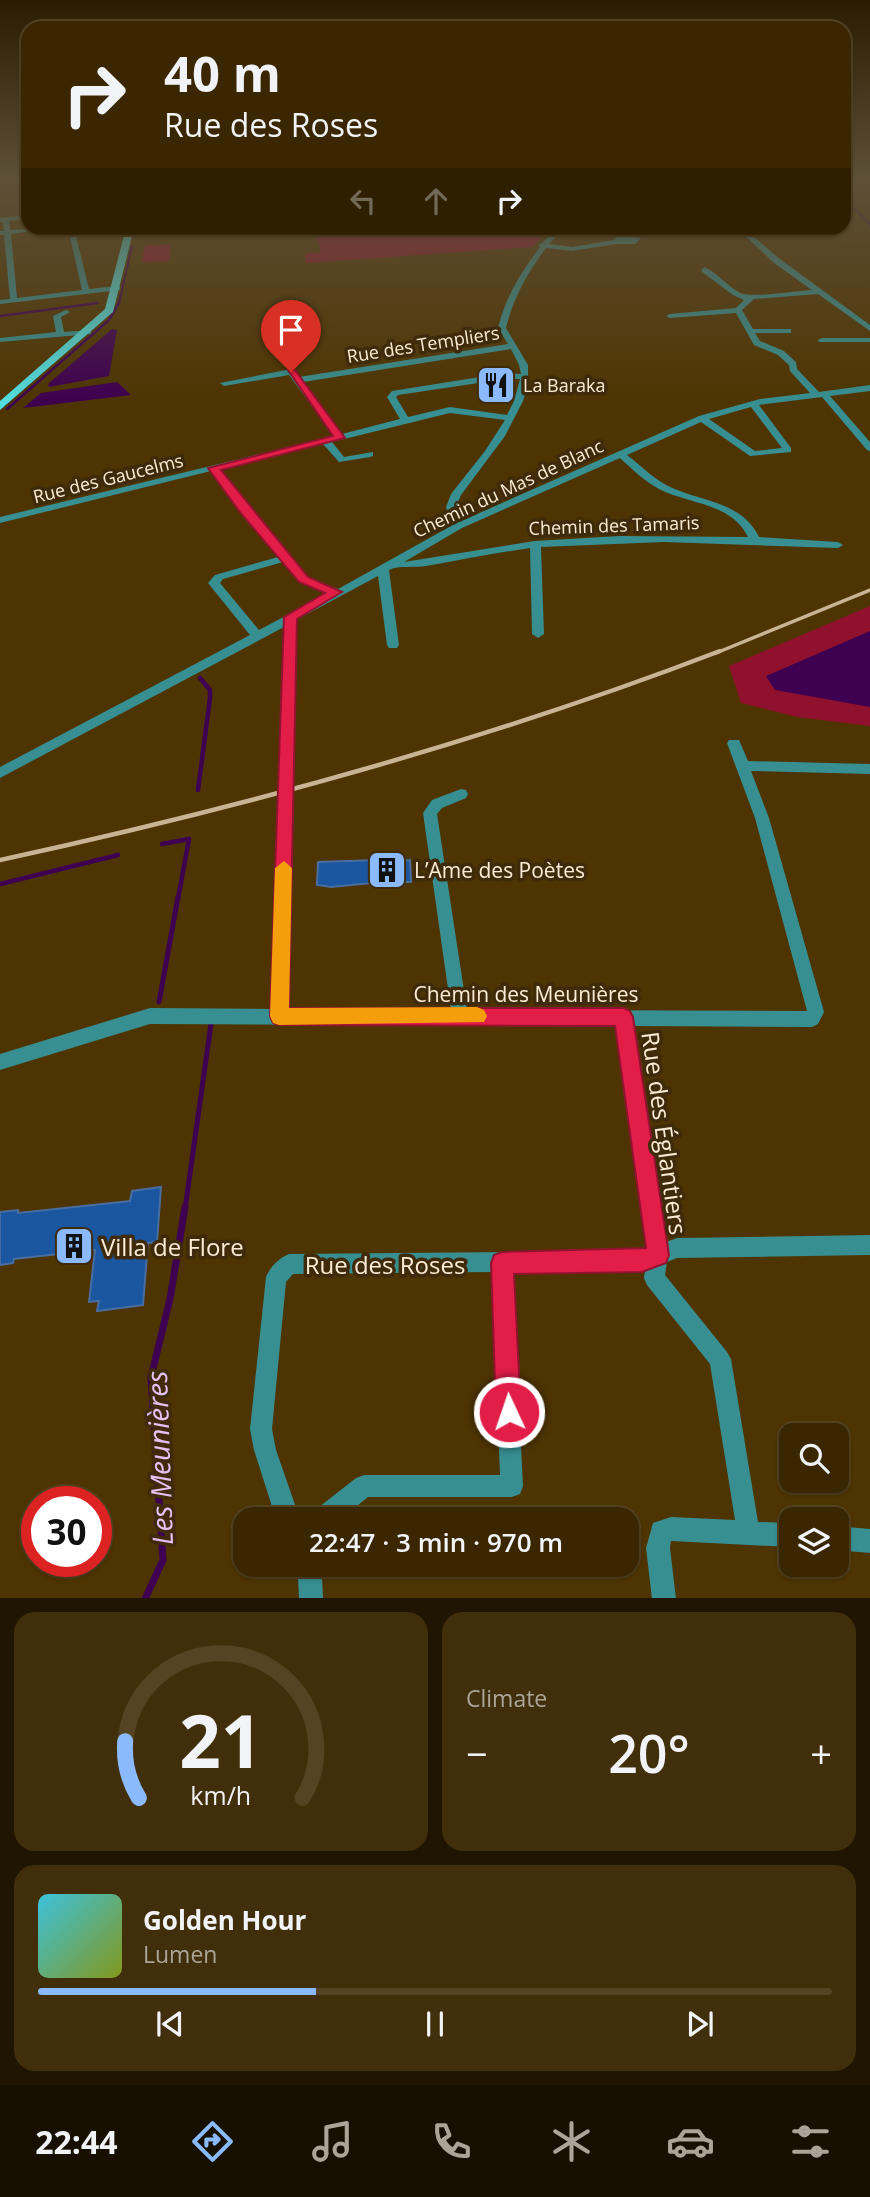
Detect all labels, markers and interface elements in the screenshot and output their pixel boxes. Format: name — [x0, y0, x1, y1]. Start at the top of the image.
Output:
text: 40 m — [164, 40, 281, 106]
icon: right — [49, 49, 140, 140]
text: Rue des Roses — [164, 103, 378, 146]
icon: left — [344, 182, 382, 220]
icon: ahead — [417, 182, 455, 220]
icon: right — [490, 182, 528, 220]
pin — [261, 300, 321, 372]
icon: arrive — [272, 311, 310, 349]
street label: Rue des Templiers — [345, 320, 501, 368]
restaurant icon: La Baraka — [475, 364, 517, 406]
place label: La Baraka — [523, 373, 606, 397]
street label: Chemin du Mas de Blanc — [409, 433, 607, 543]
street label: Rue des Gaucelms — [30, 448, 186, 508]
street label: Chemin des Tamaris — [528, 510, 700, 540]
building icon: L’Ame des Poètes — [366, 849, 408, 891]
place label: L’Ame des Poètes — [414, 856, 585, 884]
street label: Chemin des Meunières — [414, 980, 639, 1008]
street label: Rue des Églantiers — [634, 1029, 696, 1237]
building icon: Villa de Flore — [53, 1225, 95, 1267]
place label: Villa de Flore — [101, 1230, 244, 1263]
street label: Rue des Roses — [305, 1248, 465, 1281]
water label: Les Meunières — [137, 1370, 181, 1546]
position arrow — [472, 1375, 546, 1449]
map controls — [779, 1423, 849, 1577]
button: search — [779, 1423, 849, 1493]
speed limit sign: 30 — [21, 1486, 112, 1577]
button: layers — [779, 1507, 849, 1577]
text: 22:47 · 3 min · 970 m — [309, 1524, 563, 1560]
text: Climate — [466, 1682, 547, 1714]
text: 21 — [179, 1690, 263, 1789]
text: 20° — [608, 1717, 690, 1788]
text: − — [466, 1727, 488, 1779]
text: + — [810, 1727, 832, 1779]
text: km/h — [191, 1777, 251, 1811]
text: Golden Hour — [143, 1902, 306, 1938]
text: Lumen — [143, 1938, 217, 1970]
icon: previous — [151, 2005, 189, 2043]
icon: pause — [416, 2005, 454, 2043]
icon: next — [681, 2005, 719, 2043]
icon: directions — [188, 2117, 237, 2166]
icon: music — [308, 2117, 357, 2166]
icon: phone — [427, 2117, 476, 2166]
icon: climate — [547, 2117, 596, 2166]
icon: car — [666, 2117, 715, 2166]
icon: filters — [786, 2117, 835, 2166]
text: 22:44 — [35, 2120, 118, 2163]

